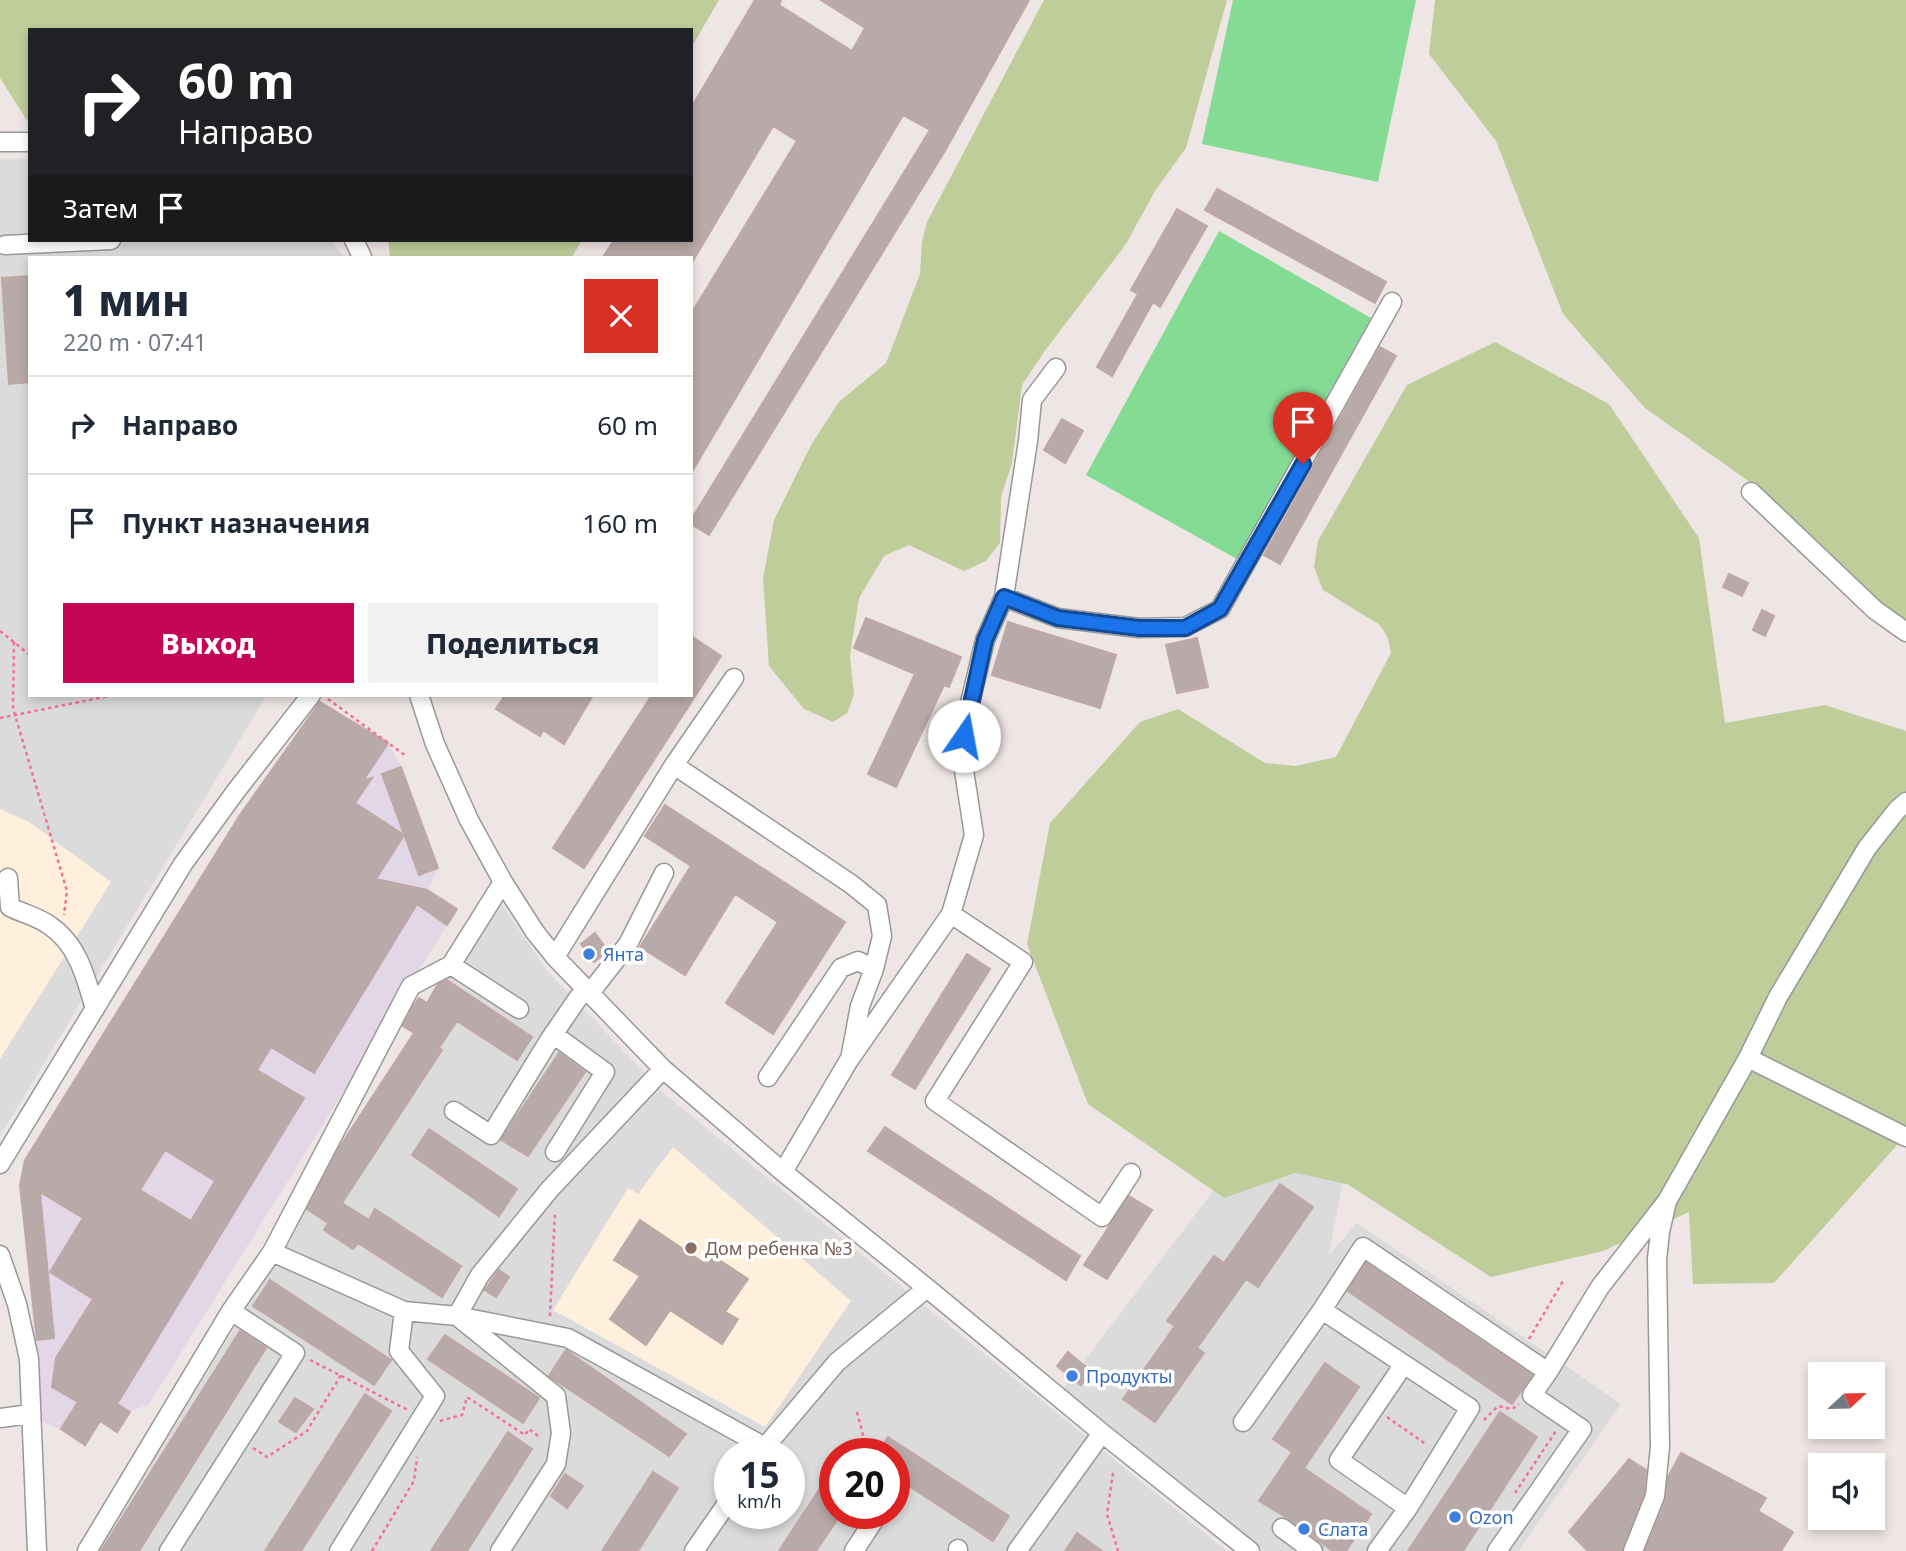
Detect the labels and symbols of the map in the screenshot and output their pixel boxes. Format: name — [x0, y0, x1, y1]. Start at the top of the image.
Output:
pin — [1273, 392, 1333, 464]
position arrow — [927, 699, 1001, 773]
place label: Янта — [603, 942, 644, 966]
marker: Янта — [581, 946, 597, 962]
place label: Дом ребенка №3 — [705, 1236, 852, 1260]
marker: Дом ребенка №3 — [683, 1240, 699, 1256]
north arrow — [1808, 1362, 1885, 1438]
place label: Продукты — [1086, 1364, 1172, 1388]
marker: Продукты — [1064, 1368, 1080, 1384]
speed limit sign: 20 — [819, 1438, 910, 1529]
place label: Ozon — [1469, 1505, 1514, 1529]
marker: Ozon — [1447, 1509, 1463, 1525]
place label: Слата — [1318, 1517, 1368, 1541]
marker: Слата — [1296, 1521, 1312, 1537]

